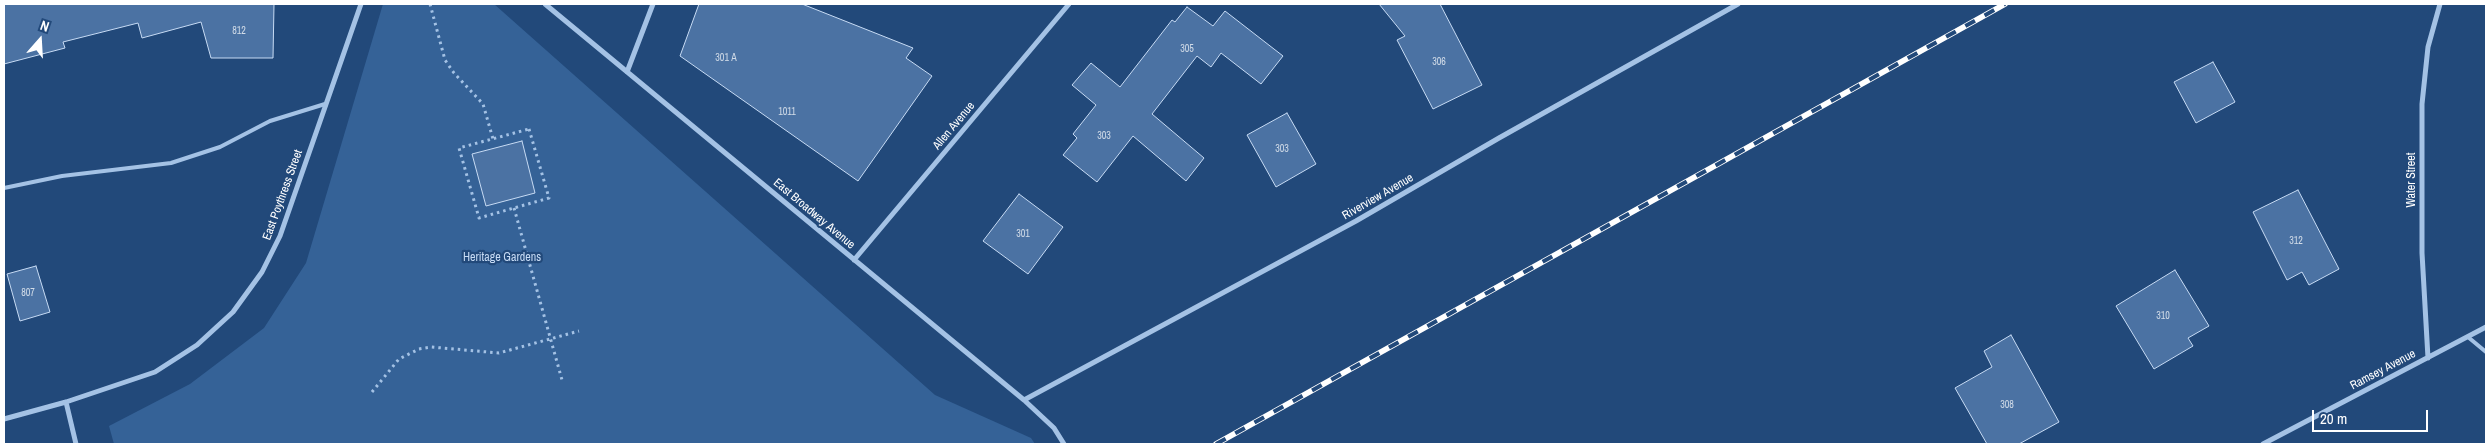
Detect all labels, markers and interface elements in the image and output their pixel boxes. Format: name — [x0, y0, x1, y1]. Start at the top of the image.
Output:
north arrow — [15, 15, 65, 65]
text: N — [38, 16, 52, 36]
house number: 812 — [232, 25, 246, 37]
house number: 305 — [1180, 43, 1194, 55]
house number: 301 A — [715, 52, 737, 64]
house number: 306 — [1432, 56, 1446, 68]
street label: Allen Avenue — [930, 99, 978, 153]
house number: 1011 — [778, 106, 796, 118]
house number: 303 — [1097, 130, 1111, 142]
house number: 303 — [1275, 143, 1289, 155]
street label: East Poythress Street — [260, 148, 306, 242]
street label: Water Street — [2405, 153, 2419, 207]
street label: Riverview Avenue — [1340, 171, 1416, 223]
street label: East Broadway Avenue — [770, 176, 858, 252]
house number: 301 — [1016, 228, 1030, 240]
house number: 312 — [2289, 235, 2303, 247]
park label: Heritage Gardens — [463, 251, 541, 265]
house number: 807 — [21, 287, 35, 299]
house number: 310 — [2156, 310, 2170, 322]
street label: Ramsey Avenue — [2348, 347, 2418, 393]
house number: 308 — [2000, 399, 2014, 411]
scale bar — [2315, 400, 2431, 432]
text: 20 m — [2320, 408, 2347, 429]

